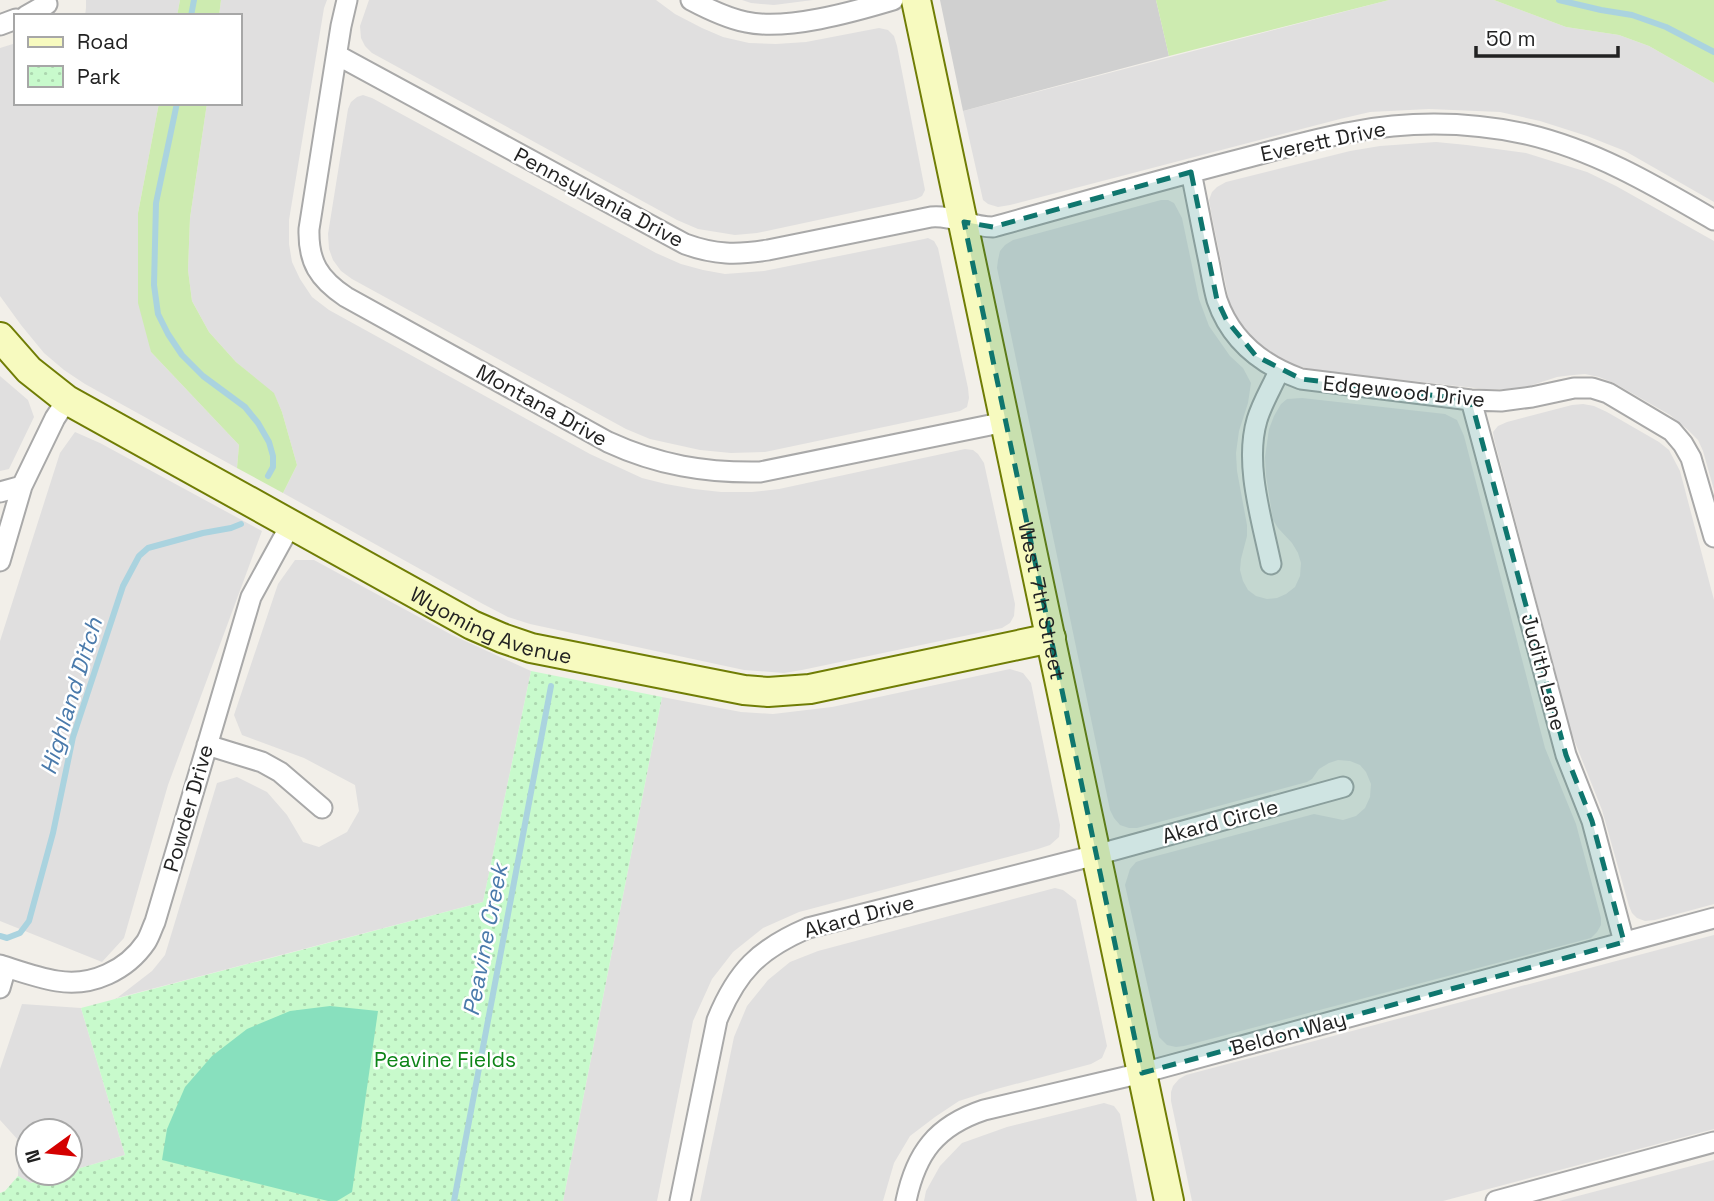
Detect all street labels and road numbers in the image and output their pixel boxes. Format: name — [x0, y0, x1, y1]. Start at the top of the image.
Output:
street label: Everett Drive — [1258, 115, 1388, 167]
street label: Pennsylvania Drive — [509, 141, 689, 253]
street label: Montana Drive — [472, 358, 612, 452]
street label: Edgewood Drive — [1322, 369, 1486, 413]
street label: West 7th Street — [1013, 520, 1072, 682]
street label: Wyoming Avenue — [406, 580, 574, 669]
street label: Judith Lane — [1515, 610, 1573, 734]
street label: Powder Drive — [157, 741, 219, 875]
street label: Akard Circle — [1159, 793, 1281, 849]
street label: Akard Drive — [801, 888, 917, 944]
street label: Beldon Way — [1227, 1005, 1349, 1061]

